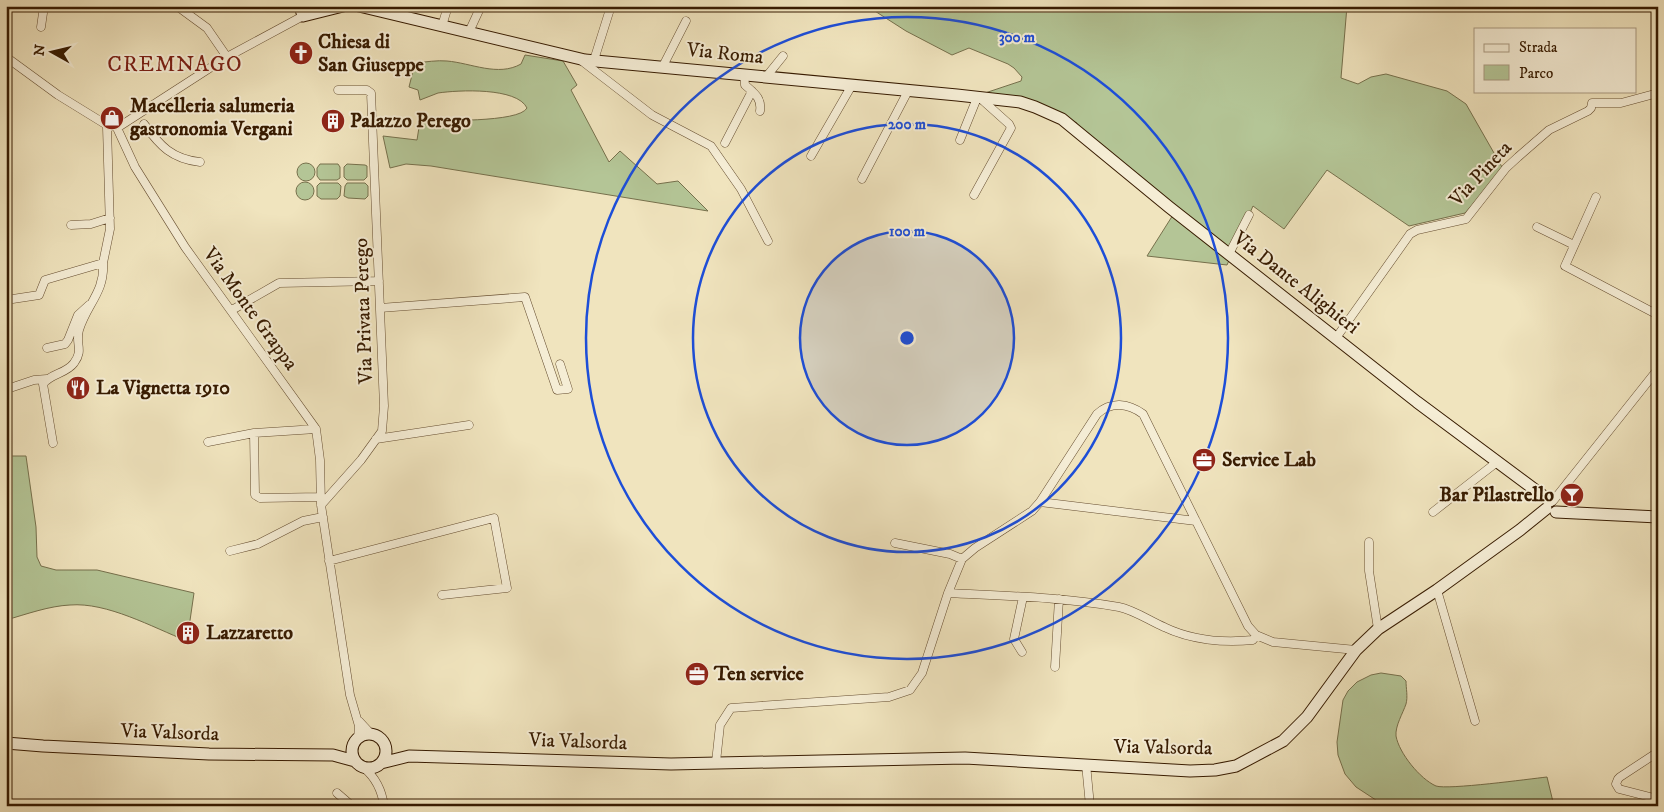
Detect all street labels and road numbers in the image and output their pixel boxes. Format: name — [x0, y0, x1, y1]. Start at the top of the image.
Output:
street label: Via Roma — [684, 37, 765, 71]
street label: Via Pineta — [1444, 136, 1518, 213]
street label: Via Dante Alighieri — [1227, 225, 1364, 340]
street label: Via Privata Perego — [349, 238, 379, 385]
street label: Via Monte Grappa — [196, 242, 303, 376]
street label: Via Valsorda — [119, 719, 220, 747]
street label: Via Valsorda — [527, 728, 628, 756]
street label: Via Valsorda — [1113, 735, 1213, 761]

